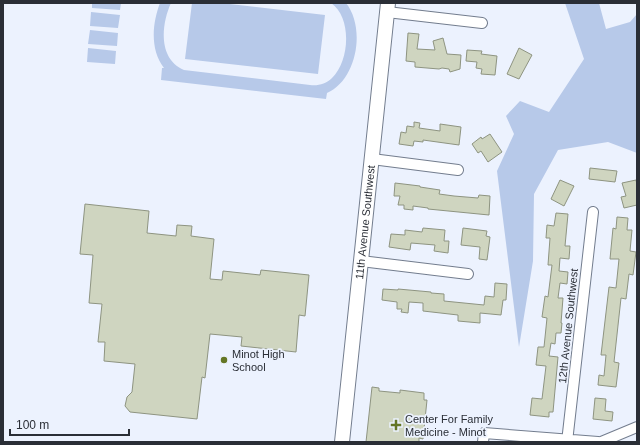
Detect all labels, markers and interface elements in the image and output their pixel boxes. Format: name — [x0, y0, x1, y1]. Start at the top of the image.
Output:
street label: 11th Avenue Southwest — [353, 165, 377, 280]
street label: 12th Avenue Southwest — [556, 268, 580, 384]
place label: Minot High School — [232, 348, 285, 373]
marker: Minot High School — [219, 355, 229, 365]
scale bar — [10, 411, 129, 437]
place label: Center For Family Medicine - Minot — [405, 413, 494, 438]
text: 100 m — [16, 418, 49, 432]
marker: Center For Family Medicine - Minot — [390, 419, 402, 431]

